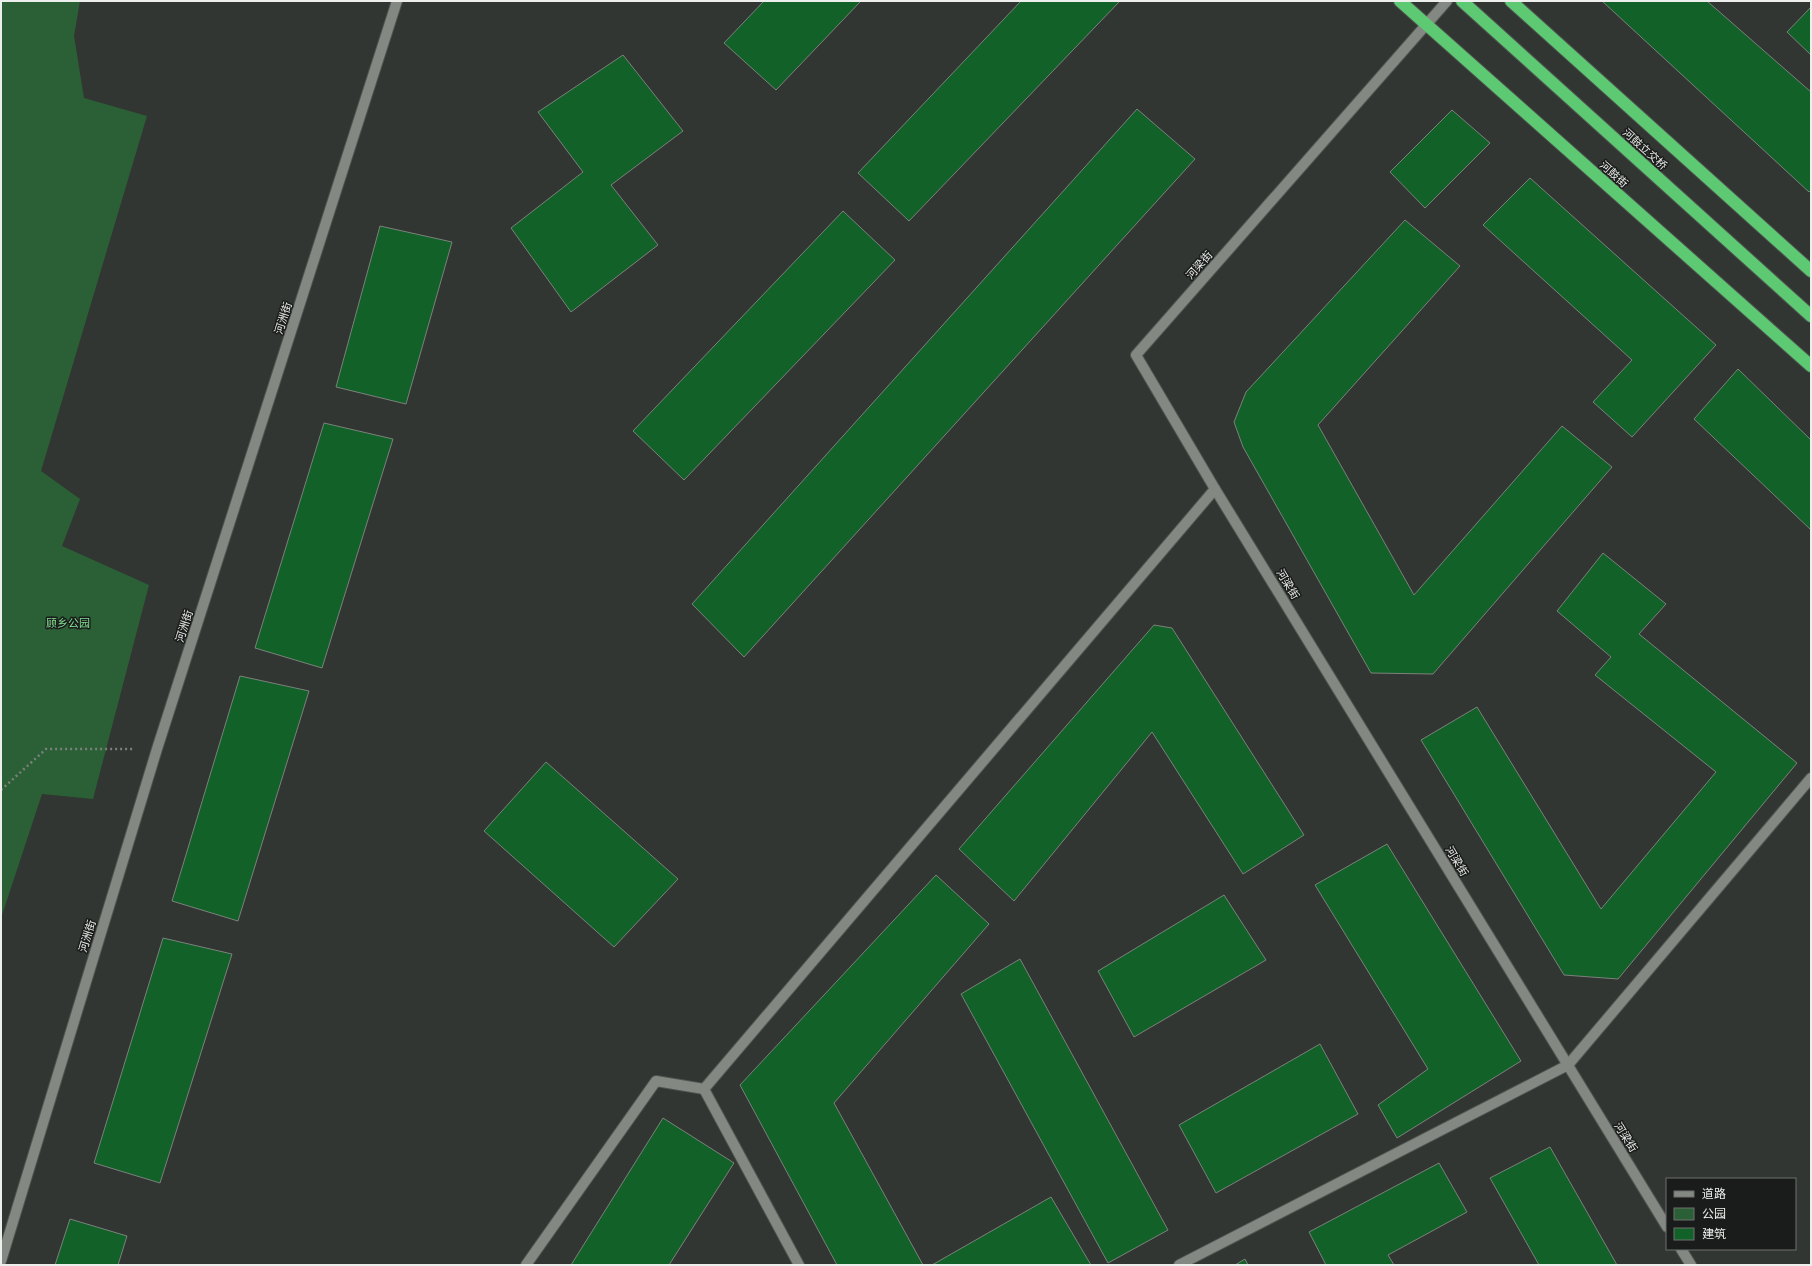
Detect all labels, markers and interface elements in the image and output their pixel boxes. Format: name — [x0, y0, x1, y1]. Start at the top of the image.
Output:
street label: 河鼓立交桥 — [1621, 126, 1669, 172]
street label: 河鼓街 — [1598, 159, 1630, 189]
street label: 河梁街 — [1184, 249, 1214, 281]
street label: 河洲街 — [272, 300, 294, 336]
street label: 河梁街 — [1274, 567, 1302, 601]
street label: 河洲街 — [173, 608, 195, 644]
park label: 顾乡公园 — [46, 617, 90, 629]
street label: 河梁街 — [1443, 844, 1471, 878]
street label: 河洲街 — [76, 918, 98, 954]
street label: 河梁街 — [1612, 1120, 1640, 1154]
legend — [1666, 1178, 1796, 1250]
text: 道路 — [1702, 1187, 1726, 1201]
text: 公园 — [1702, 1207, 1726, 1221]
text: 建筑 — [1702, 1227, 1726, 1241]

